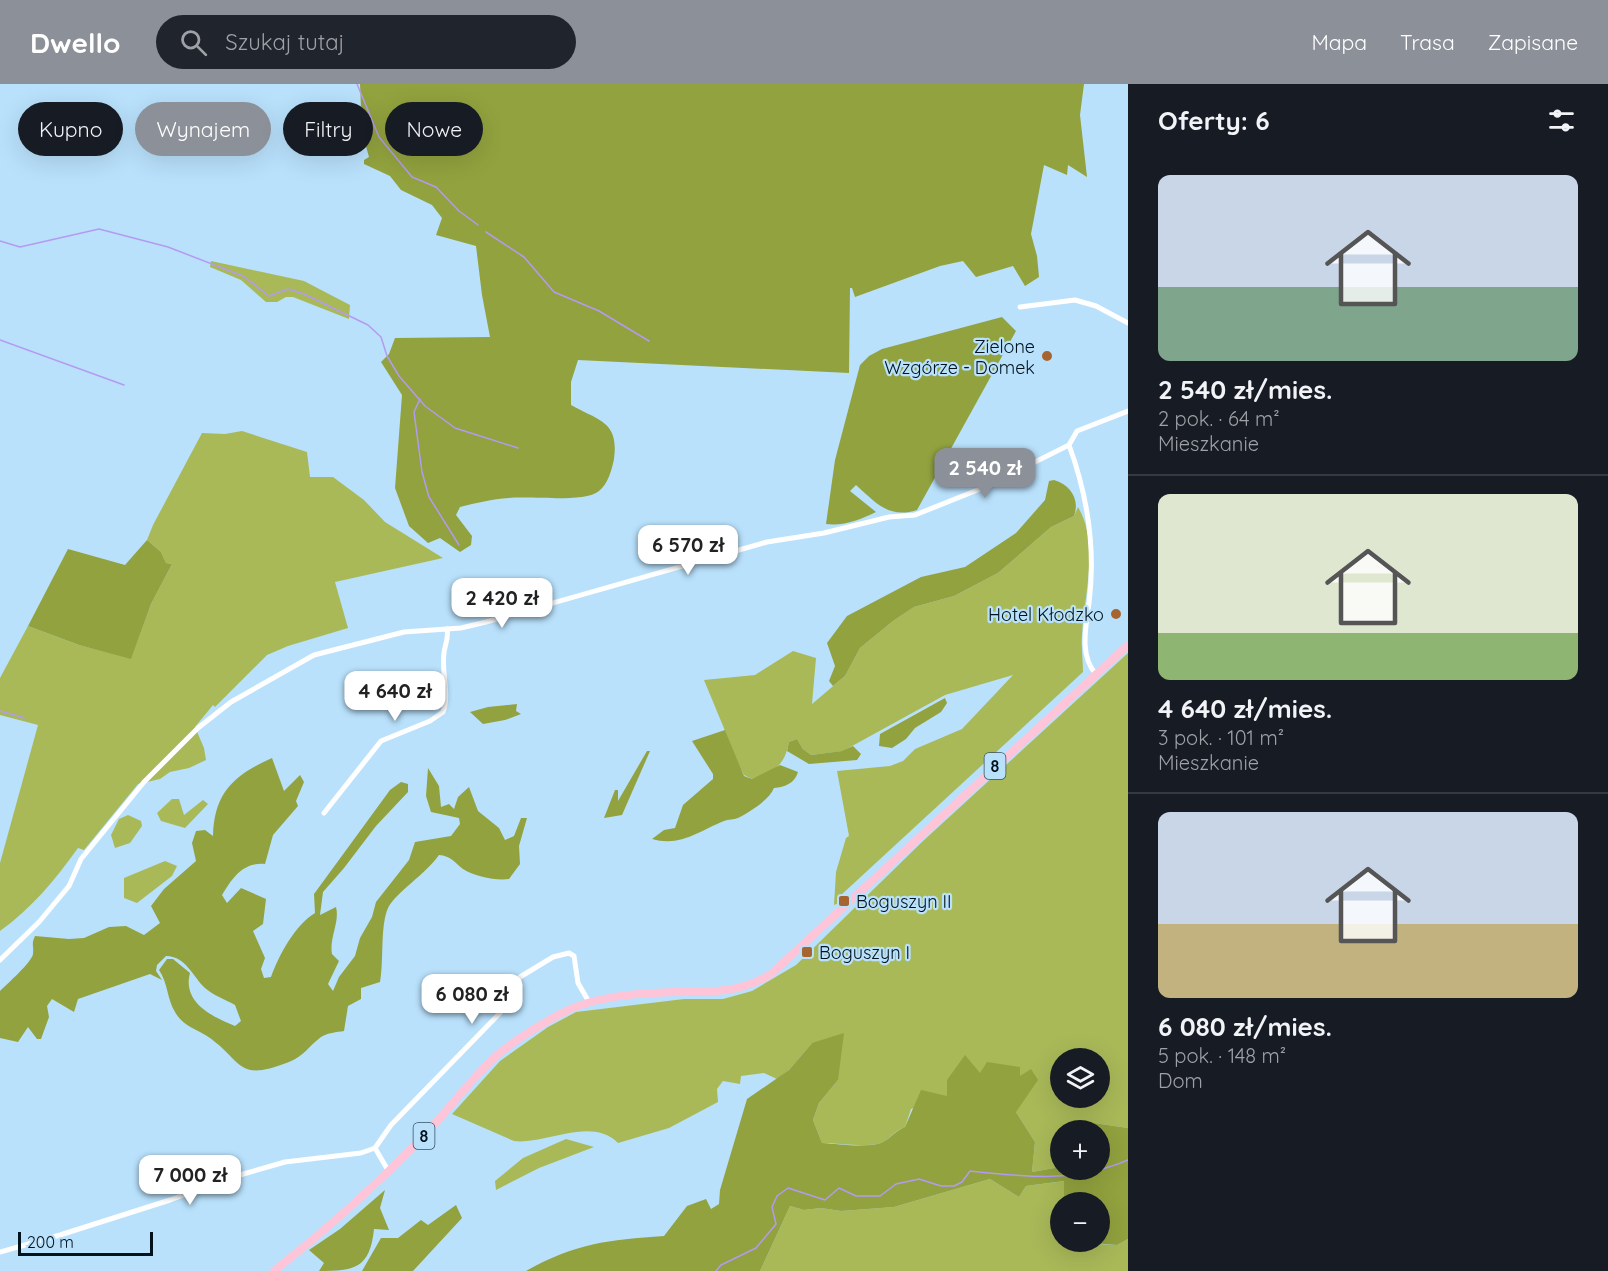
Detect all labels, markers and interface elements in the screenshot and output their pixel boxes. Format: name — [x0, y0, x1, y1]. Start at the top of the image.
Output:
search box — [156, 15, 576, 69]
text: Dwello — [30, 25, 120, 60]
icon: search — [177, 26, 210, 59]
text: Szukaj tutaj — [225, 28, 344, 56]
text: Mapa — [1312, 29, 1367, 55]
text: Trasa — [1400, 29, 1455, 55]
text: Zapisane — [1488, 29, 1578, 55]
chip: Kupno — [18, 102, 123, 156]
chip: Wynajem — [135, 102, 271, 156]
chip: Filtry — [283, 102, 373, 156]
chip: Nowe — [385, 102, 483, 156]
text: Oferty: 6 — [1158, 104, 1270, 137]
icon: filters — [1545, 104, 1578, 137]
icon: home — [1314, 214, 1422, 322]
place label: Zielone Wzgórze - Domek — [884, 335, 1035, 379]
marker: Zielone Wzgórze - Domek — [1040, 349, 1054, 363]
text: 2 540 zł/mies. — [1158, 373, 1332, 406]
text: 2 pok. · 64 m² — [1158, 406, 1280, 431]
text: Mieszkanie — [1158, 431, 1259, 456]
pin: 2 540 zł — [923, 448, 1047, 499]
text: 2 540 zł — [948, 455, 1022, 480]
pin: 6 570 zł — [626, 525, 750, 576]
text: 6 570 zł — [652, 532, 724, 557]
icon: home — [1314, 533, 1422, 641]
pin: 2 420 zł — [440, 578, 564, 629]
text: 2 420 zł — [465, 585, 539, 610]
place label: Hotel Kłodzko — [988, 603, 1104, 626]
marker: Hotel Kłodzko — [1109, 607, 1123, 621]
pin: 4 640 zł — [333, 671, 457, 722]
text: 4 640 zł — [358, 678, 432, 703]
text: 4 640 zł/mies. — [1158, 692, 1332, 725]
text: 3 pok. · 101 m² — [1158, 725, 1284, 750]
text: Mieszkanie — [1158, 750, 1259, 775]
road number: 8 — [984, 753, 1006, 779]
icon: home — [1314, 851, 1422, 959]
place label: Boguszyn II — [856, 890, 952, 913]
marker: Boguszyn II — [837, 894, 851, 908]
place label: Boguszyn I — [819, 941, 910, 964]
marker: Boguszyn I — [800, 945, 814, 959]
pin: 6 080 zł — [410, 974, 534, 1025]
text: 6 080 zł — [436, 981, 508, 1006]
text: 6 080 zł/mies. — [1158, 1010, 1332, 1043]
text: 5 pok. · 148 m² — [1158, 1043, 1286, 1068]
map controls — [1050, 1048, 1110, 1252]
button: layers — [1050, 1048, 1110, 1108]
text: Dom — [1158, 1068, 1203, 1093]
button: + — [1050, 1120, 1110, 1180]
road number: 8 — [414, 1123, 434, 1149]
pin: 7 000 zł — [128, 1155, 252, 1206]
text: 7 000 zł — [153, 1162, 227, 1187]
button: − — [1050, 1192, 1110, 1252]
scale bar — [18, 1229, 153, 1256]
text: 200 m — [27, 1232, 74, 1252]

